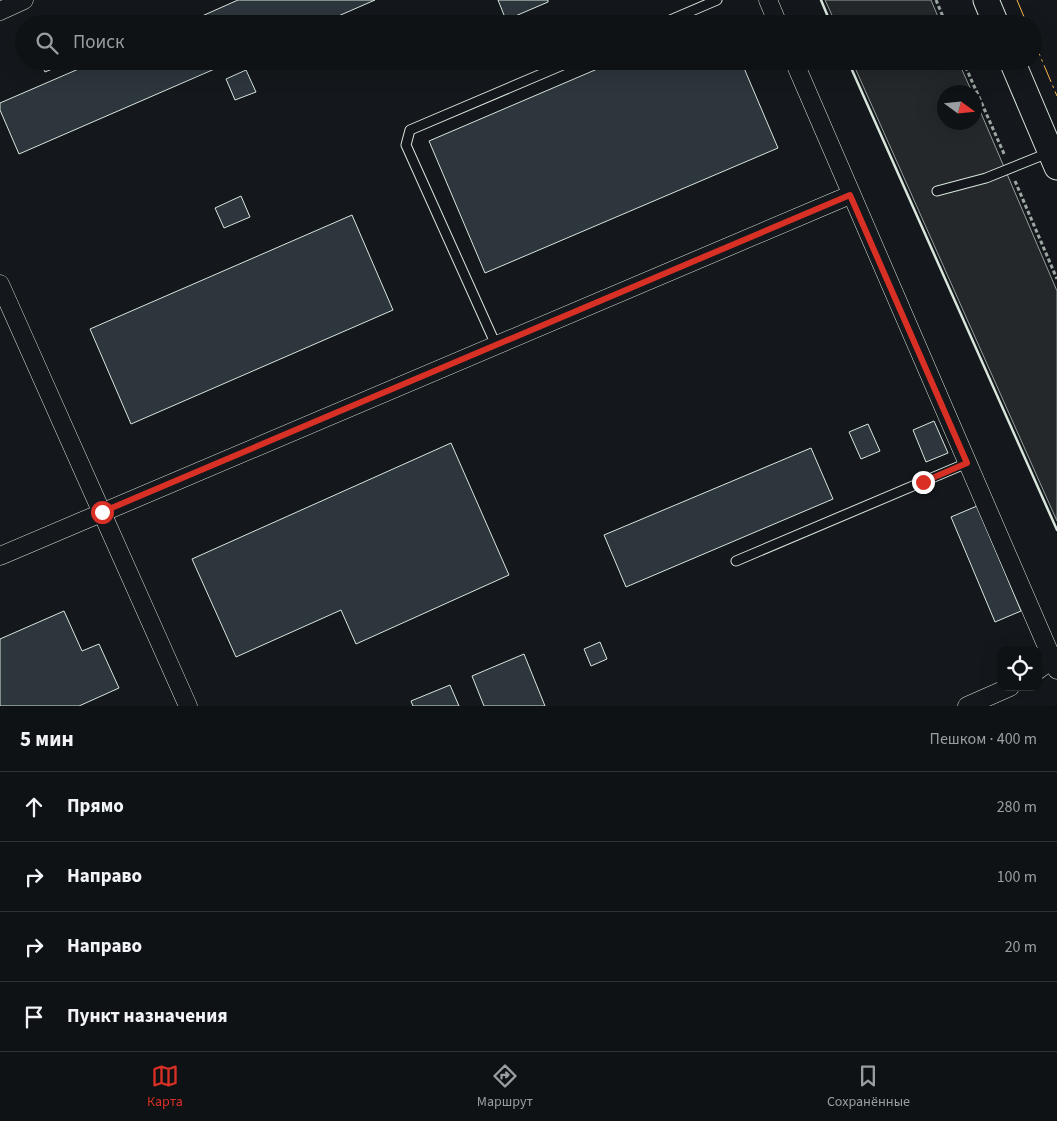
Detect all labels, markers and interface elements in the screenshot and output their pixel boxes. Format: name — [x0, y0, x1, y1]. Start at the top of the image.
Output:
search box — [15, 15, 1042, 70]
icon: search — [33, 29, 61, 57]
text: Поиск — [73, 29, 124, 56]
north arrow — [937, 85, 982, 130]
route end — [912, 471, 935, 494]
route start — [91, 501, 114, 524]
map controls — [997, 646, 1042, 691]
button: locate — [997, 646, 1042, 691]
text: 5 мин — [20, 724, 74, 754]
text: Пешком · 400 m — [930, 728, 1037, 750]
icon: ahead — [20, 793, 48, 821]
text: Прямо — [67, 793, 124, 820]
text: 280 m — [997, 796, 1037, 818]
icon: right — [20, 863, 48, 891]
text: Направо — [67, 863, 142, 890]
text: 100 m — [997, 866, 1037, 888]
icon: right — [20, 933, 48, 961]
text: Направо — [67, 933, 142, 960]
text: 20 m — [1005, 936, 1037, 958]
icon: arrive — [20, 1003, 48, 1031]
text: Пункт назначения — [67, 1003, 228, 1030]
tab: Карта — [147, 1062, 183, 1112]
tab: Маршрут — [477, 1062, 533, 1112]
tab: Сохранённые — [827, 1062, 910, 1112]

